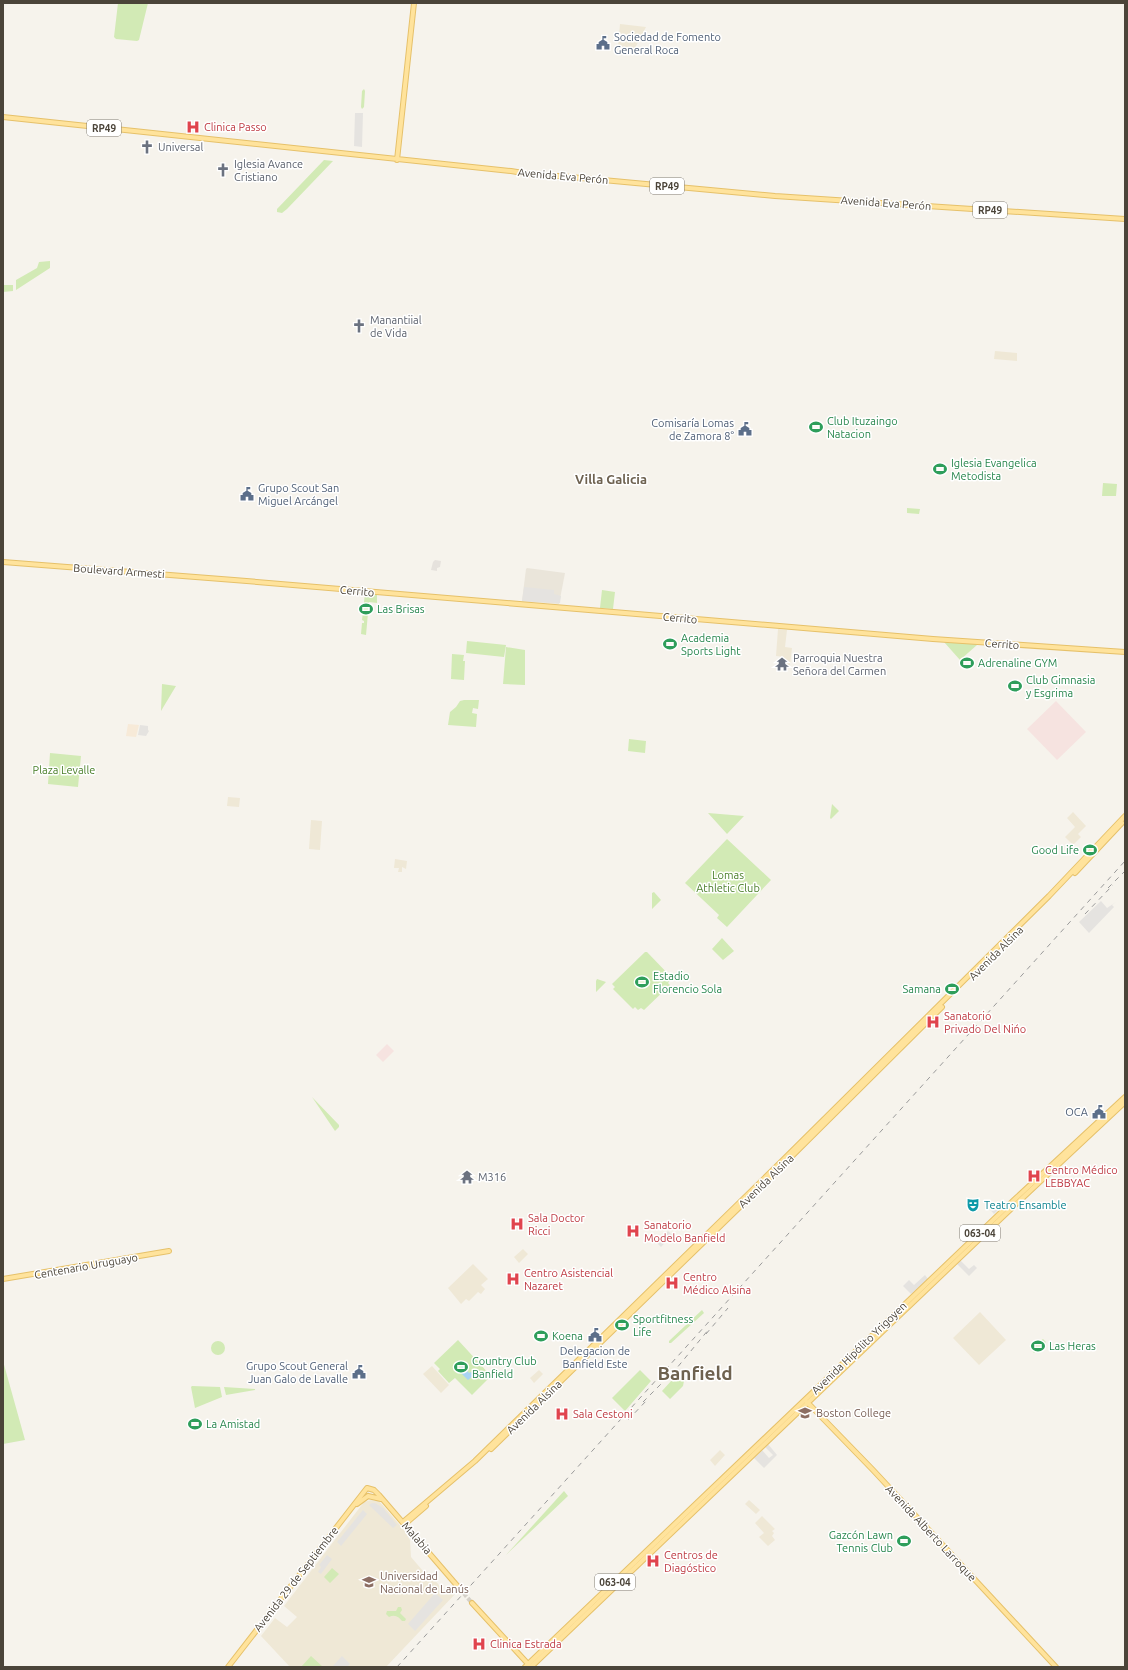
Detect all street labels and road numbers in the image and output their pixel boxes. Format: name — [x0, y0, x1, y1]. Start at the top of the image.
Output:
road number: RP49 — [87, 120, 121, 136]
street label: Avenida Eva Perón — [517, 166, 609, 186]
road number: RP49 — [650, 178, 684, 194]
street label: Avenida Eva Perón — [840, 194, 932, 212]
road number: RP49 — [973, 202, 1007, 218]
street label: Boulevard Armesti — [73, 562, 165, 580]
street label: Cerrito — [339, 584, 375, 598]
street label: Cerrito — [662, 611, 698, 625]
street label: Cerrito — [984, 637, 1020, 651]
street label: Avenida Alsina — [967, 924, 1025, 982]
street label: Avenida Alsina — [736, 1152, 796, 1210]
road number: 063-04 — [960, 1225, 1000, 1241]
street label: Centenario Uruguayo — [33, 1251, 139, 1281]
street label: Avenida Hipólito Yrigoyen — [809, 1299, 909, 1397]
street label: Avenida Alsina — [504, 1378, 564, 1436]
street label: Avenida Alberto Larroque — [883, 1483, 979, 1583]
street label: Malabia — [400, 1520, 434, 1556]
street label: Avenida 29 de Septiembre — [251, 1524, 341, 1634]
road number: 063-04 — [595, 1574, 635, 1590]

